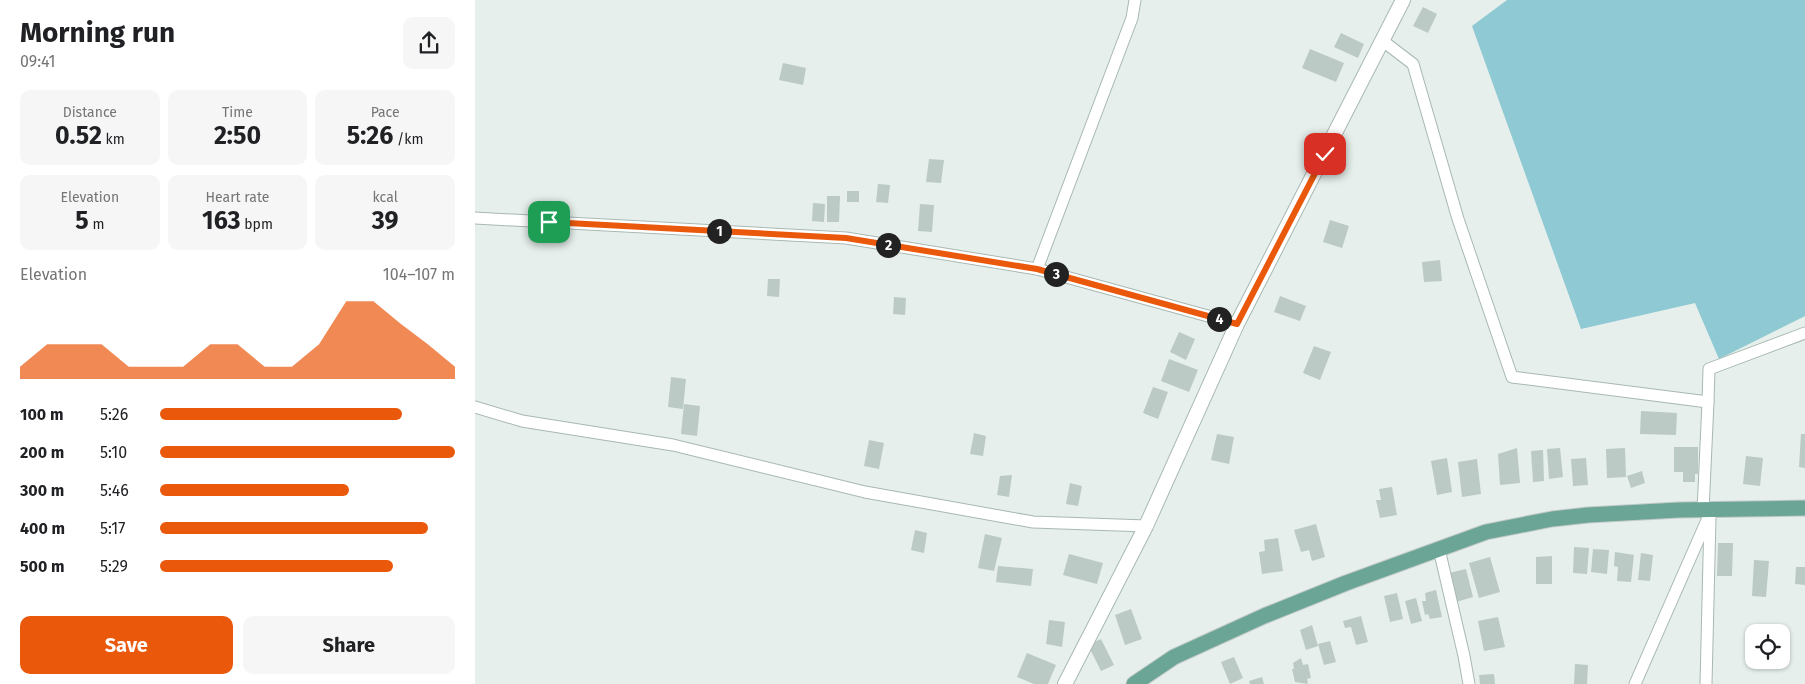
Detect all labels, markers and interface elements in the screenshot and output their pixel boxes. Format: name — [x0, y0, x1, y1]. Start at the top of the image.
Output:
text: Morning run — [20, 16, 175, 49]
button: share — [403, 17, 455, 69]
text: 09:41 — [20, 52, 55, 71]
text: Distance — [63, 104, 117, 121]
text: Time — [222, 104, 253, 121]
text: Pace — [371, 104, 400, 121]
text: 0.52 — [55, 121, 102, 151]
text: 2:50 — [214, 121, 261, 151]
text: 5:26 — [347, 121, 393, 151]
text: km — [102, 131, 125, 148]
text: /km — [393, 131, 423, 148]
pin — [1304, 133, 1346, 175]
icon: check — [1311, 140, 1339, 168]
text: Elevation — [60, 189, 119, 206]
text: Heart rate — [206, 189, 269, 206]
text: kcal — [373, 189, 398, 206]
pin — [528, 201, 570, 243]
text: 5 — [75, 206, 89, 236]
text: 163 — [202, 206, 241, 236]
text: 39 — [372, 206, 399, 236]
icon: arrive — [535, 208, 563, 236]
text: m — [89, 216, 104, 233]
text: bpm — [241, 216, 273, 233]
pin: 1 — [707, 218, 731, 244]
text: 1 — [716, 223, 723, 240]
pin: 2 — [875, 232, 901, 258]
text: 2 — [885, 237, 892, 254]
pin: 3 — [1043, 262, 1069, 286]
text: Elevation — [20, 265, 87, 284]
text: 104–107 m — [383, 265, 455, 284]
text: 3 — [1053, 266, 1060, 283]
pin: 4 — [1207, 306, 1231, 332]
text: 4 — [1216, 311, 1223, 328]
text: 100 m — [20, 405, 63, 424]
text: 5:26 — [100, 405, 128, 424]
text: 200 m — [20, 443, 64, 462]
text: 5:10 — [100, 443, 127, 462]
text: 300 m — [20, 481, 64, 500]
text: 5:46 — [100, 481, 129, 500]
text: 400 m — [20, 519, 65, 538]
text: 5:17 — [100, 519, 125, 538]
text: 500 m — [20, 557, 65, 576]
text: 5:29 — [100, 557, 128, 576]
button: Save — [20, 616, 233, 674]
button: Share — [243, 616, 455, 674]
map controls — [1745, 624, 1790, 669]
button: locate — [1745, 624, 1790, 669]

